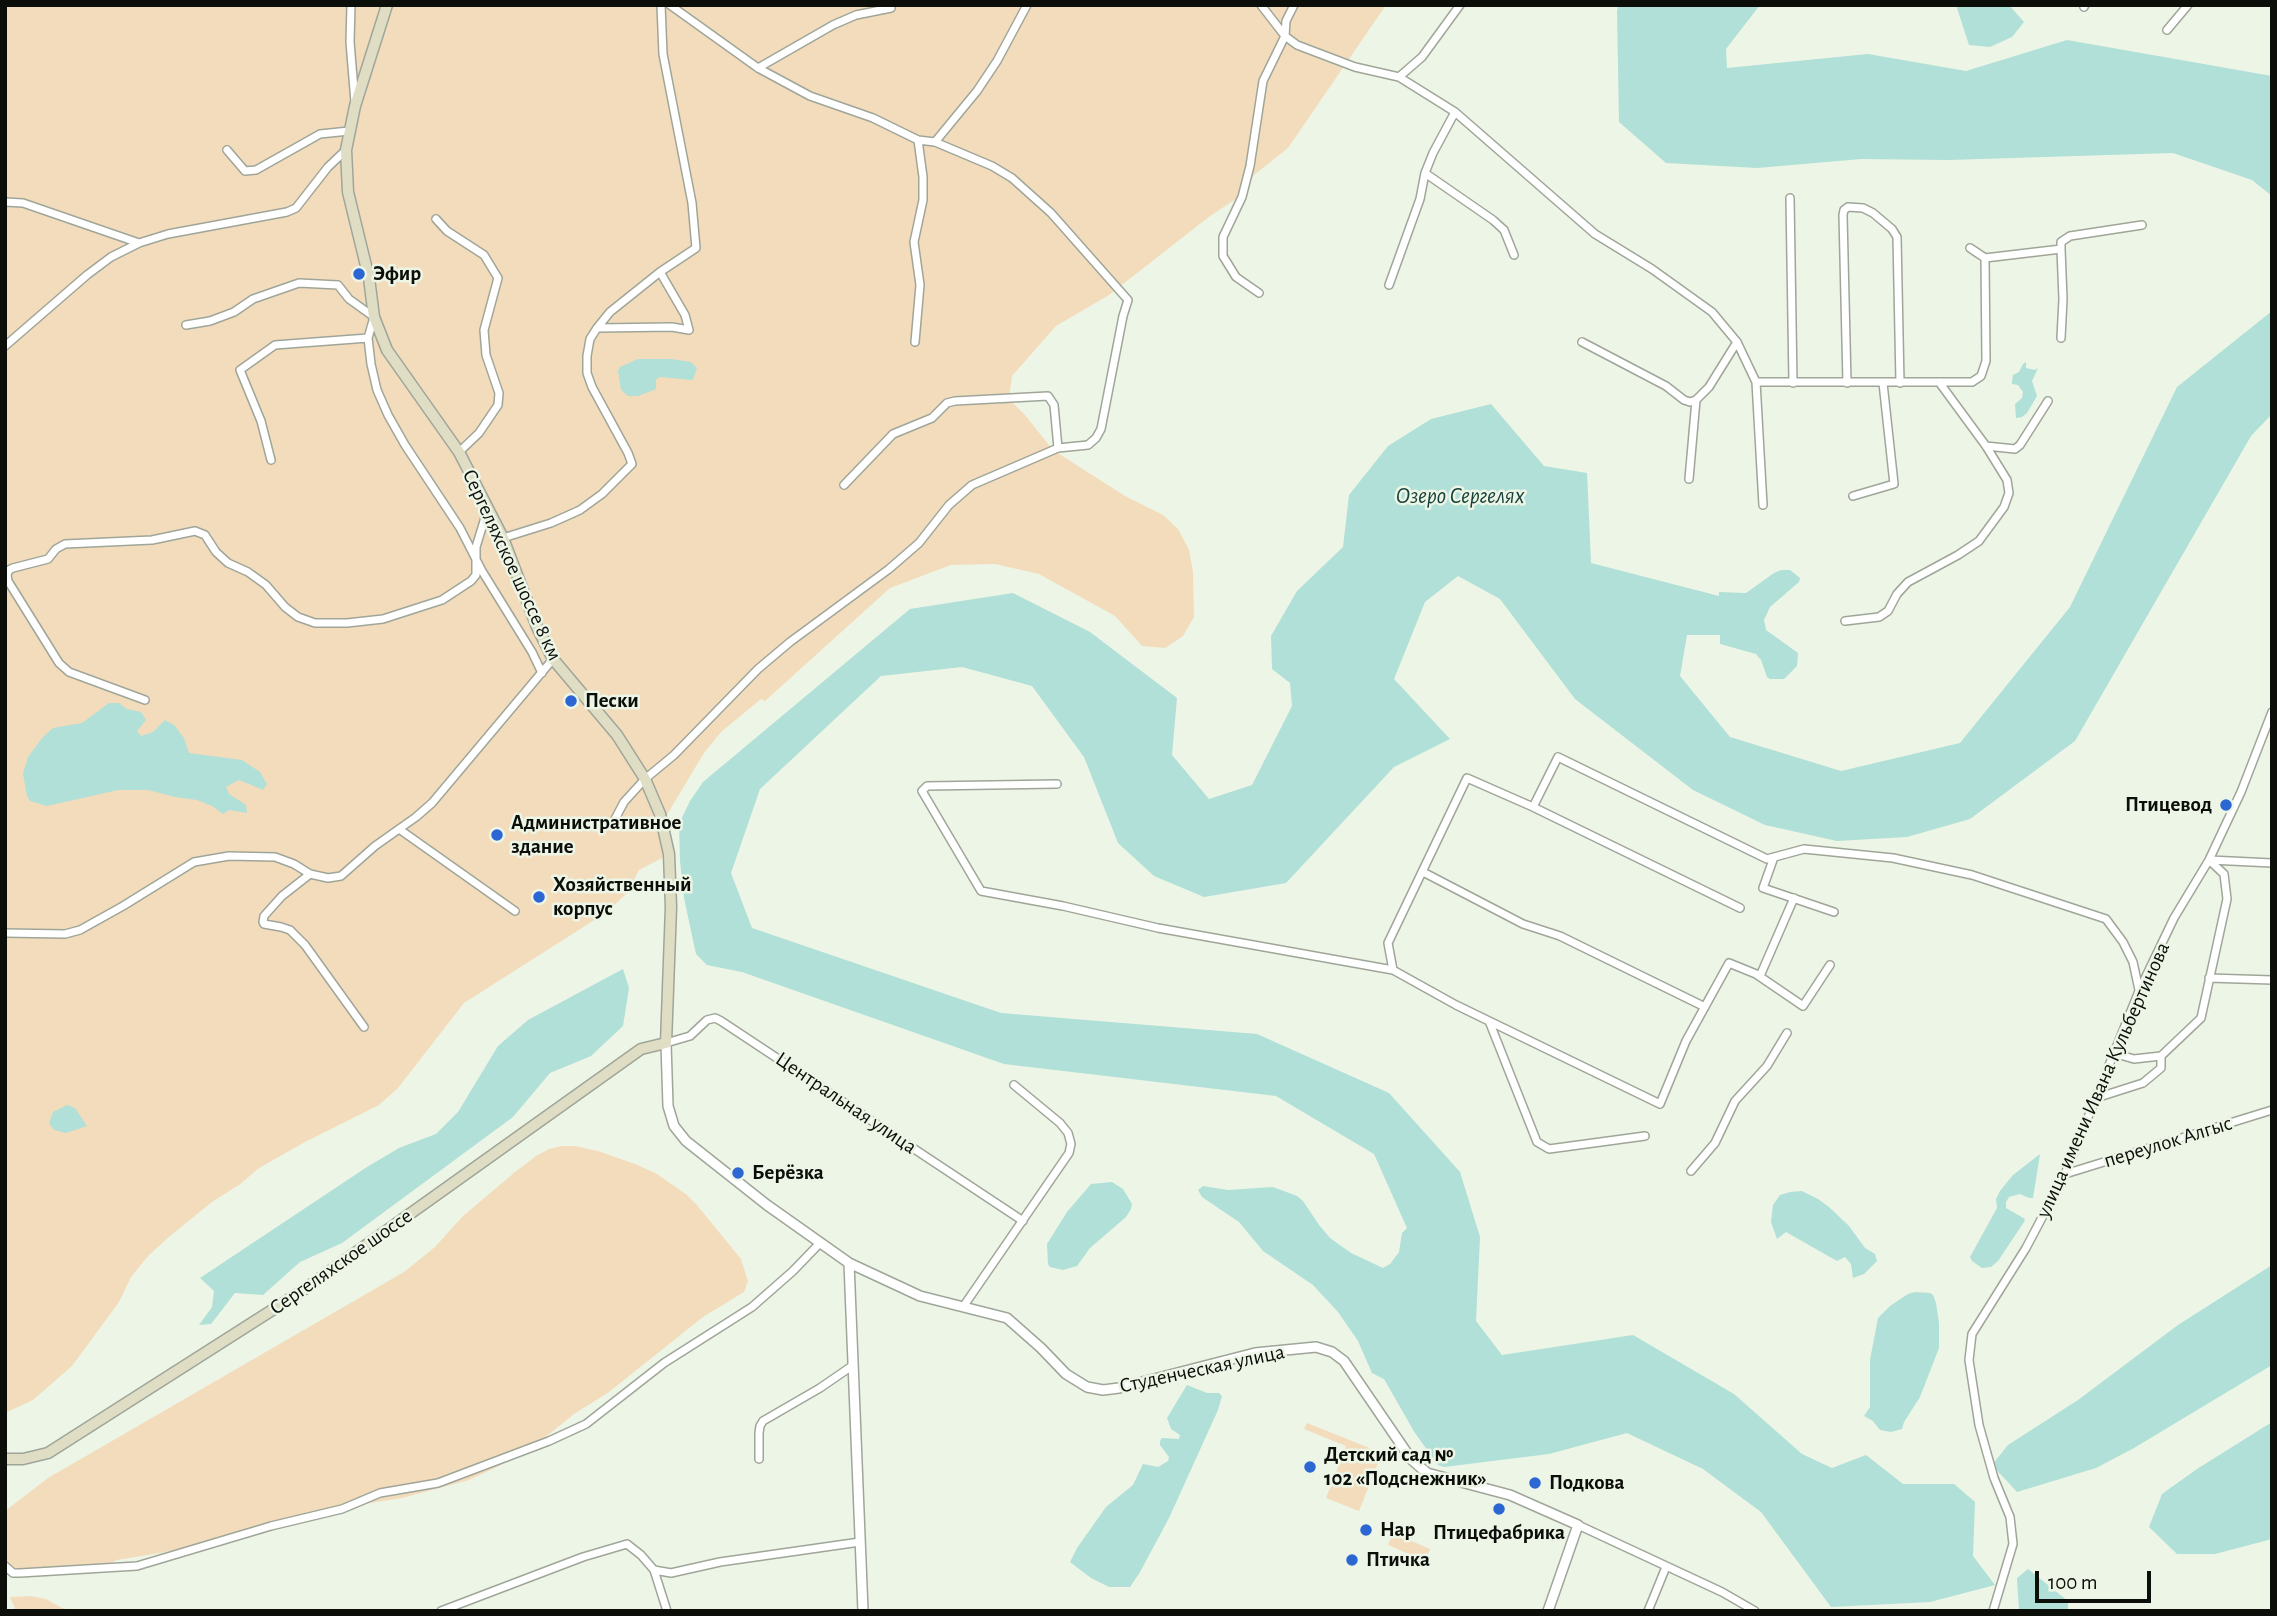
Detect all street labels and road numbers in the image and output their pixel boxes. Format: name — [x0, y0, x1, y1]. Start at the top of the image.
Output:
street label: Сергеляхское шоссе 8 км — [457, 465, 567, 665]
street label: улица имени Ивана Кульбертинова — [2031, 938, 2175, 1222]
street label: Центральная улица — [770, 1046, 922, 1160]
street label: переулок Алгыс — [2101, 1111, 2235, 1173]
street label: Сергеляхское шоссе — [265, 1203, 417, 1321]
street label: Студенческая улица — [1117, 1339, 1287, 1399]

